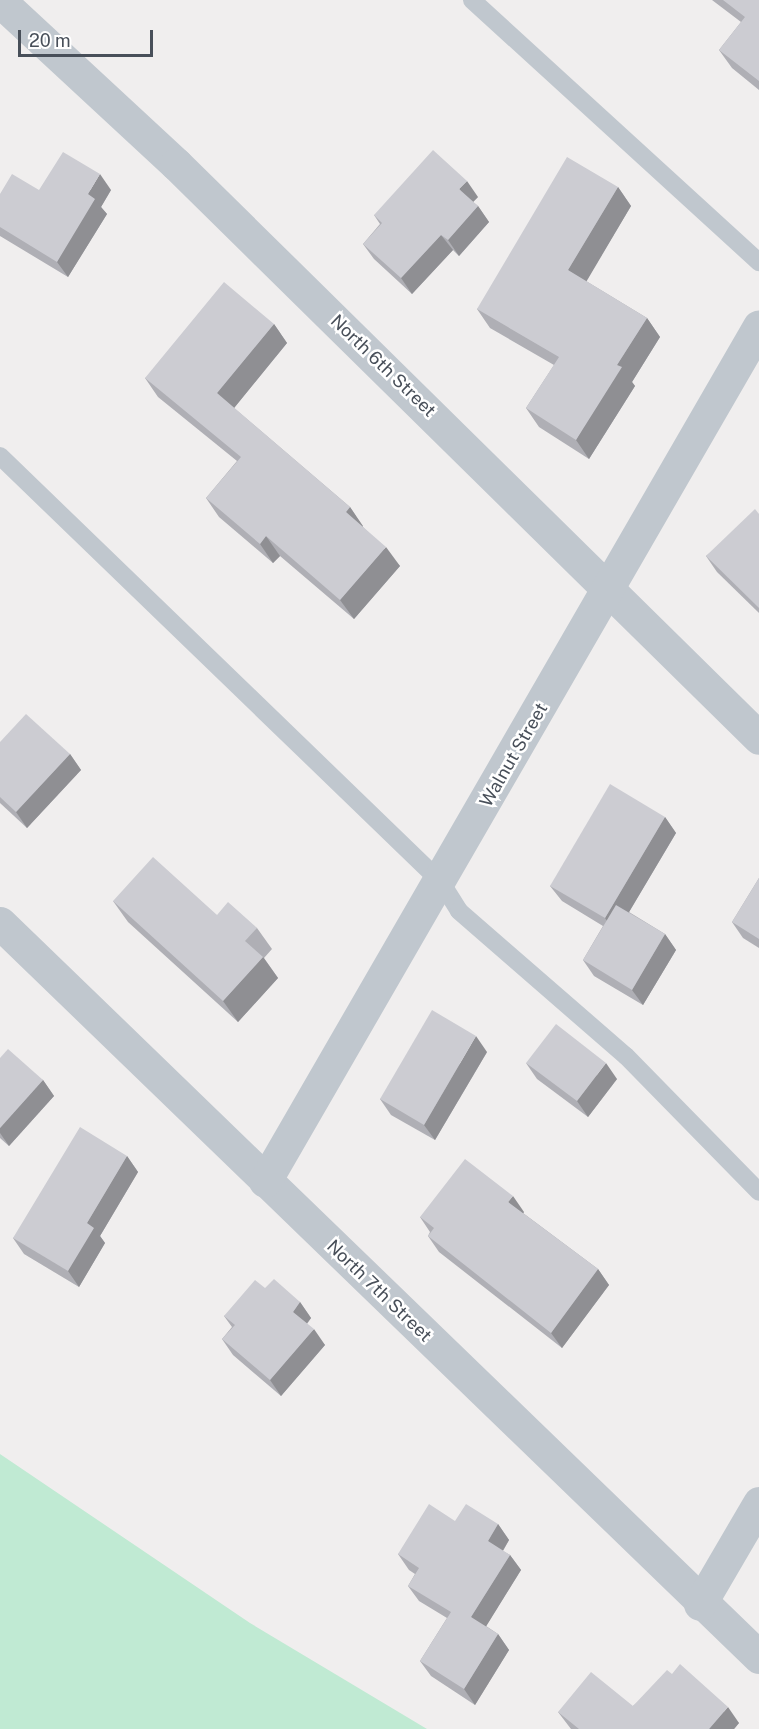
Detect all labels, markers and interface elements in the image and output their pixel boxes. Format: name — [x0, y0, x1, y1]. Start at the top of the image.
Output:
scale bar — [21, 18, 156, 56]
text: 20 m — [29, 30, 71, 51]
street label: North 6th Street — [326, 310, 440, 422]
street label: Walnut Street — [476, 699, 552, 811]
street label: North 7th Street — [322, 1236, 436, 1346]

